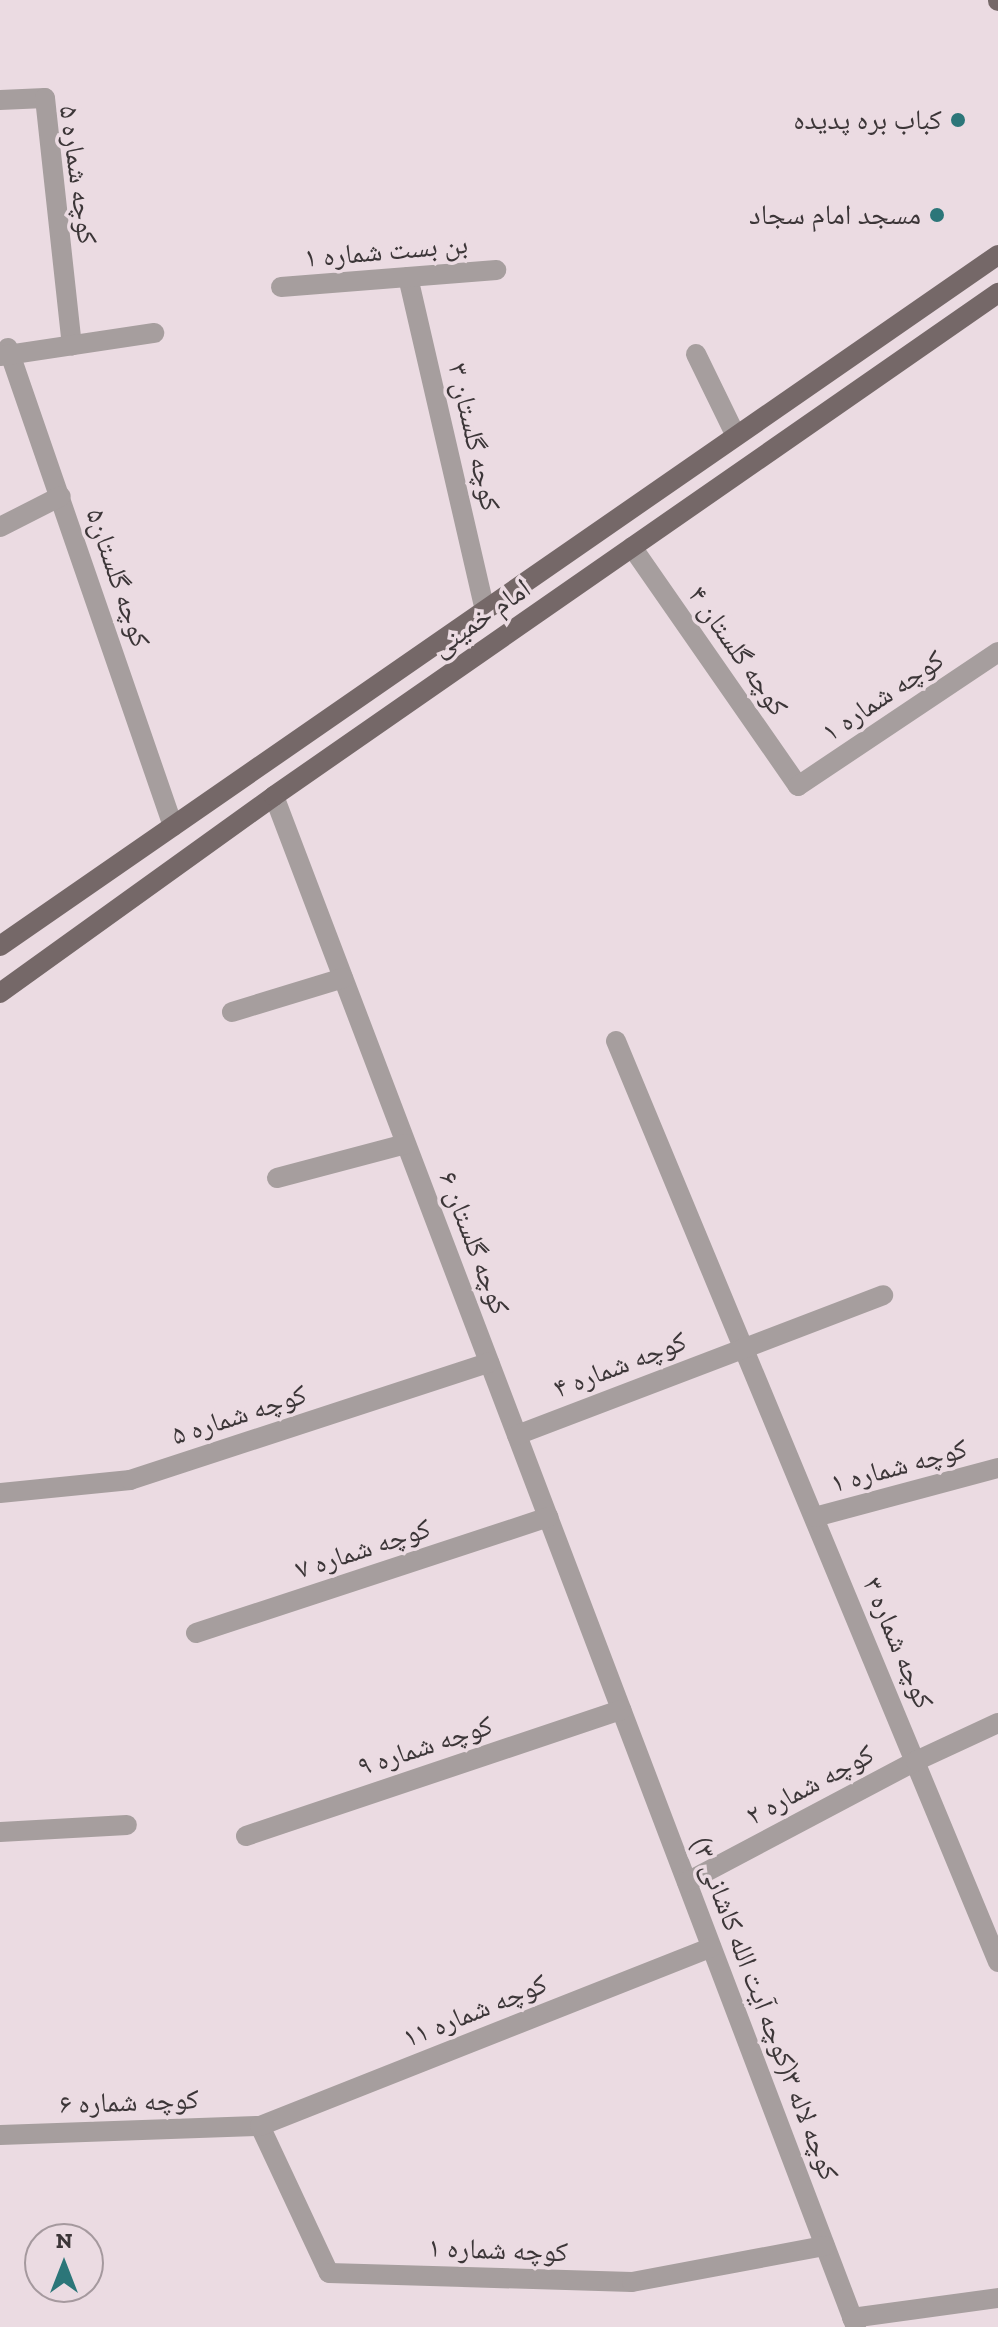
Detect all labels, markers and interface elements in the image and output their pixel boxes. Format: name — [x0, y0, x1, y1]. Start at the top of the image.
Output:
street label: کوچه شماره ۵ — [52, 103, 104, 247]
place label: کباب بره پدیده — [793, 103, 942, 137]
marker: کباب بره پدیده — [949, 111, 967, 129]
place label: مسجد امام سجاد — [749, 198, 921, 232]
marker: مسجد امام سجاد — [928, 206, 946, 224]
street label: بن بست شماره ۱ — [303, 227, 469, 275]
street label: کوچه گلستان ۳ — [441, 360, 507, 514]
street label: کوچه گلستان۵ — [79, 504, 157, 652]
street label: امام خمینی — [425, 572, 537, 664]
street label: کوچه گلستان ۴ — [681, 579, 795, 723]
street label: کوچه شماره ۱ — [816, 643, 950, 749]
street label: کوچه گلستان ۶ — [431, 1166, 517, 1320]
street label: کوچه شماره ۴ — [549, 1324, 691, 1406]
street label: کوچه شماره ۵ — [167, 1377, 311, 1453]
street label: کوچه شماره ۱ — [827, 1432, 971, 1500]
street label: کوچه شماره ۷ — [291, 1511, 435, 1587]
street label: کوچه شماره ۳ — [855, 1572, 941, 1714]
street label: کوچه شماره ۹ — [353, 1708, 497, 1784]
street label: کوچه شماره ۲ — [740, 1737, 880, 1833]
street label: کوچه لاله ۳(کوچه آیت الله کاشانی ۳) — [684, 1833, 846, 2185]
street label: کوچه شماره ۱۱ — [398, 1967, 552, 2055]
street label: کوچه شماره ۶ — [59, 2083, 199, 2121]
north arrow — [24, 2223, 104, 2303]
text: N — [56, 2227, 72, 2254]
street label: کوچه شماره ۱ — [428, 2231, 568, 2269]

